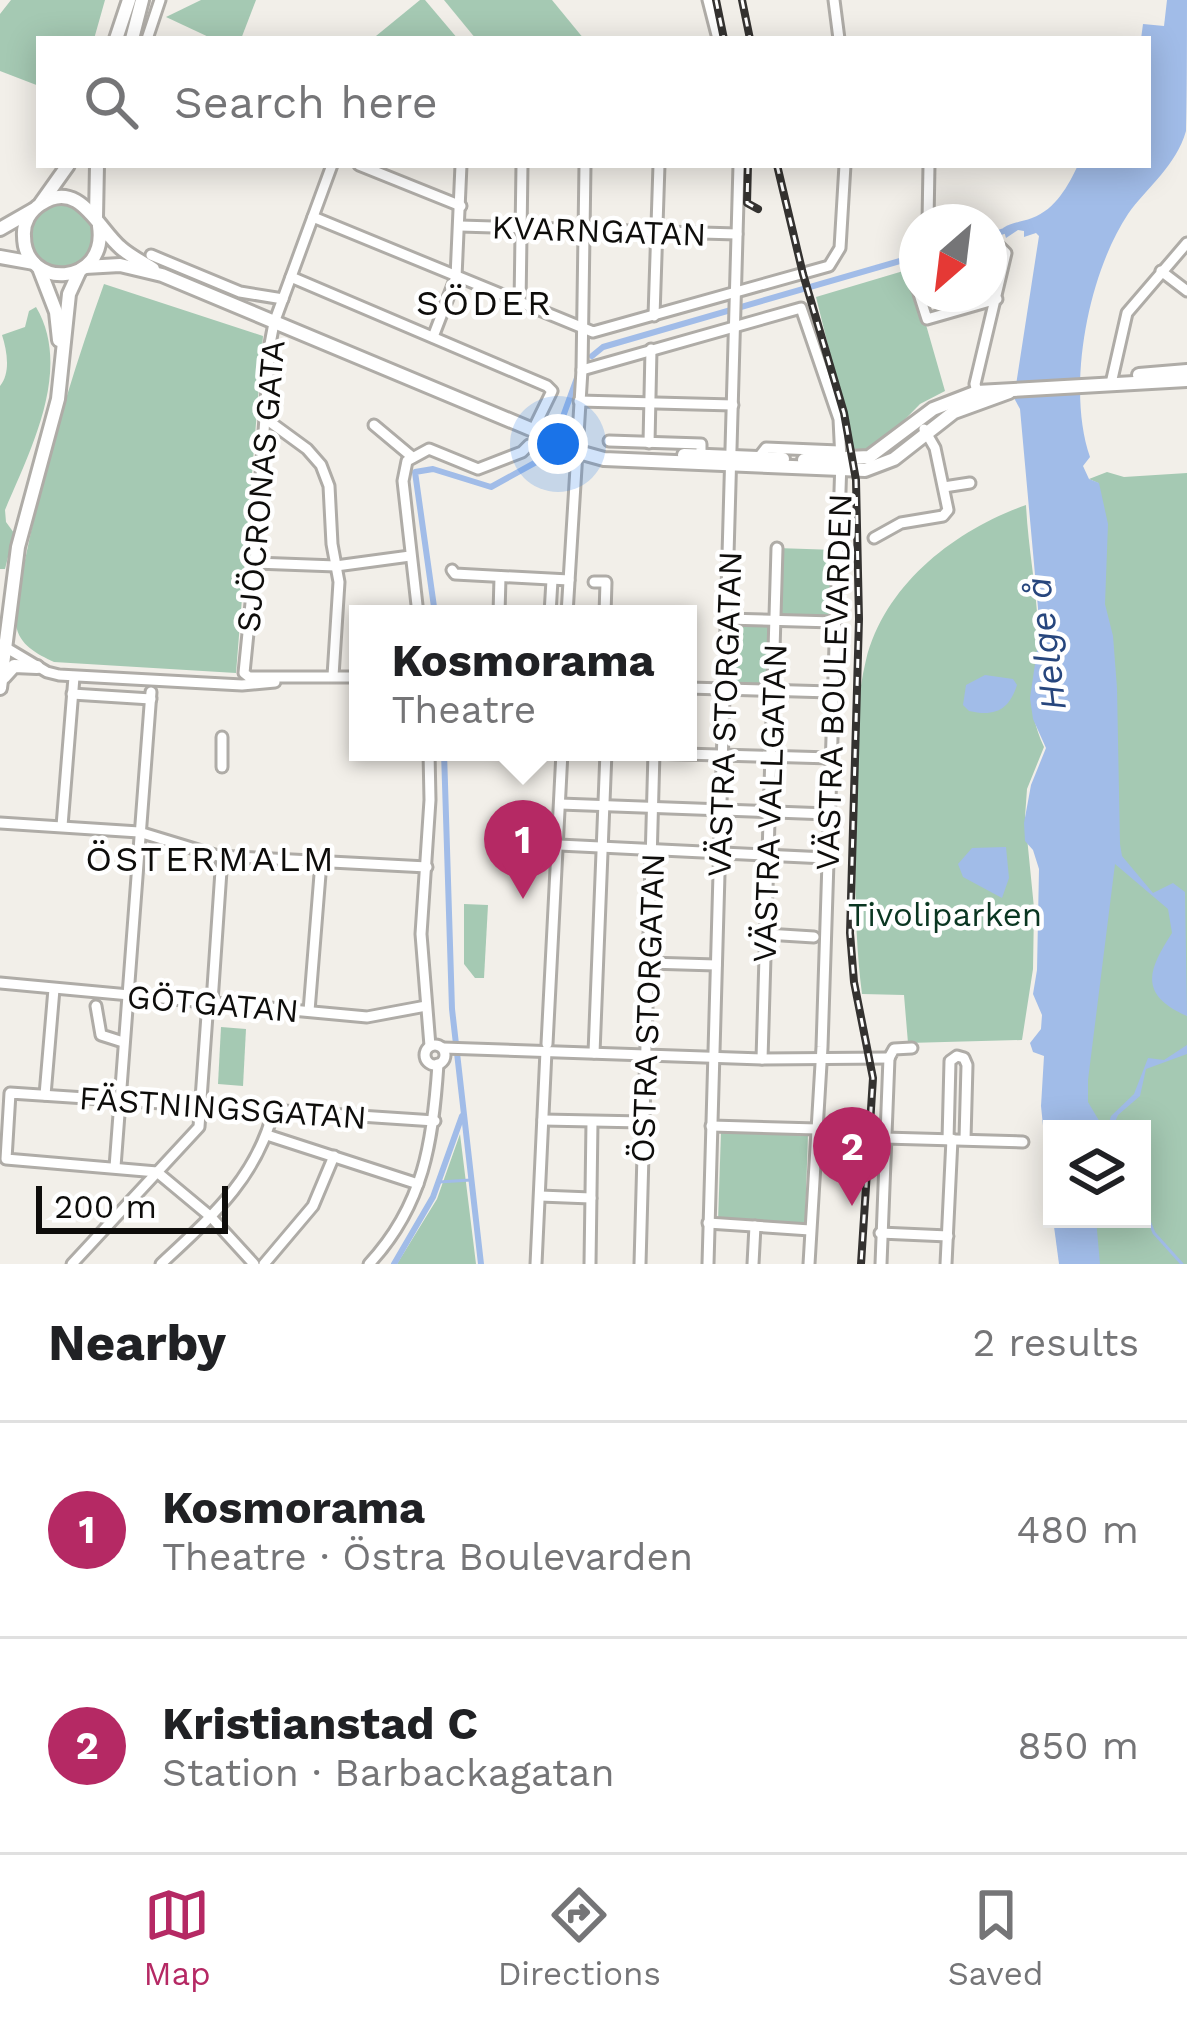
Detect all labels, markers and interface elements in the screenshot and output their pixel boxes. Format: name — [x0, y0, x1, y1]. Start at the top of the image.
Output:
search box — [36, 36, 1151, 168]
icon: search — [78, 69, 144, 135]
text: Search here — [174, 76, 438, 129]
north arrow — [899, 204, 1007, 312]
street label: KVARNGATAN — [491, 207, 707, 254]
district label: SÖDER — [416, 282, 554, 324]
street label: SJÖCRONAS GATA — [228, 338, 293, 634]
your location — [528, 414, 588, 474]
street label: VÄSTRA BOULEVARDEN — [807, 493, 860, 871]
street label: VÄSTRA STORGATAN — [699, 550, 750, 878]
water label: Helge å — [1017, 575, 1075, 713]
popup — [349, 605, 697, 761]
text: Kosmorama — [391, 634, 655, 687]
street label: VÄSTRA VALLGATAN — [744, 643, 795, 963]
text: Theatre — [391, 687, 536, 732]
pin: 1 — [484, 800, 562, 899]
district label: ÖSTERMALM — [85, 838, 337, 880]
street label: ÖSTRA STORGATAN — [623, 852, 672, 1164]
park label: Tivoliparken — [848, 895, 1042, 934]
street label: GÖTGATAN — [125, 977, 301, 1030]
street label: FÄSTNINGSGATAN — [78, 1078, 368, 1137]
pin: 2 — [813, 1107, 891, 1206]
map controls — [1043, 1120, 1151, 1228]
button: layers — [1043, 1120, 1151, 1228]
scale bar — [36, 1180, 228, 1233]
text: 200 m — [54, 1187, 157, 1226]
text: Nearby — [48, 1313, 226, 1372]
text: 2 results — [973, 1320, 1139, 1365]
text: Kosmorama — [162, 1481, 425, 1534]
text: 1 — [79, 1507, 95, 1552]
text: 480 m — [1016, 1507, 1139, 1552]
text: Theatre · Östra Boulevarden — [162, 1534, 693, 1579]
text: Kristianstad C — [162, 1697, 478, 1750]
text: 2 — [75, 1723, 99, 1768]
text: 850 m — [1018, 1723, 1139, 1768]
text: Station · Barbackagatan — [162, 1750, 615, 1795]
tab: Map — [143, 1882, 211, 1993]
tab: Directions — [498, 1882, 661, 1993]
tab: Saved — [948, 1882, 1044, 1993]

